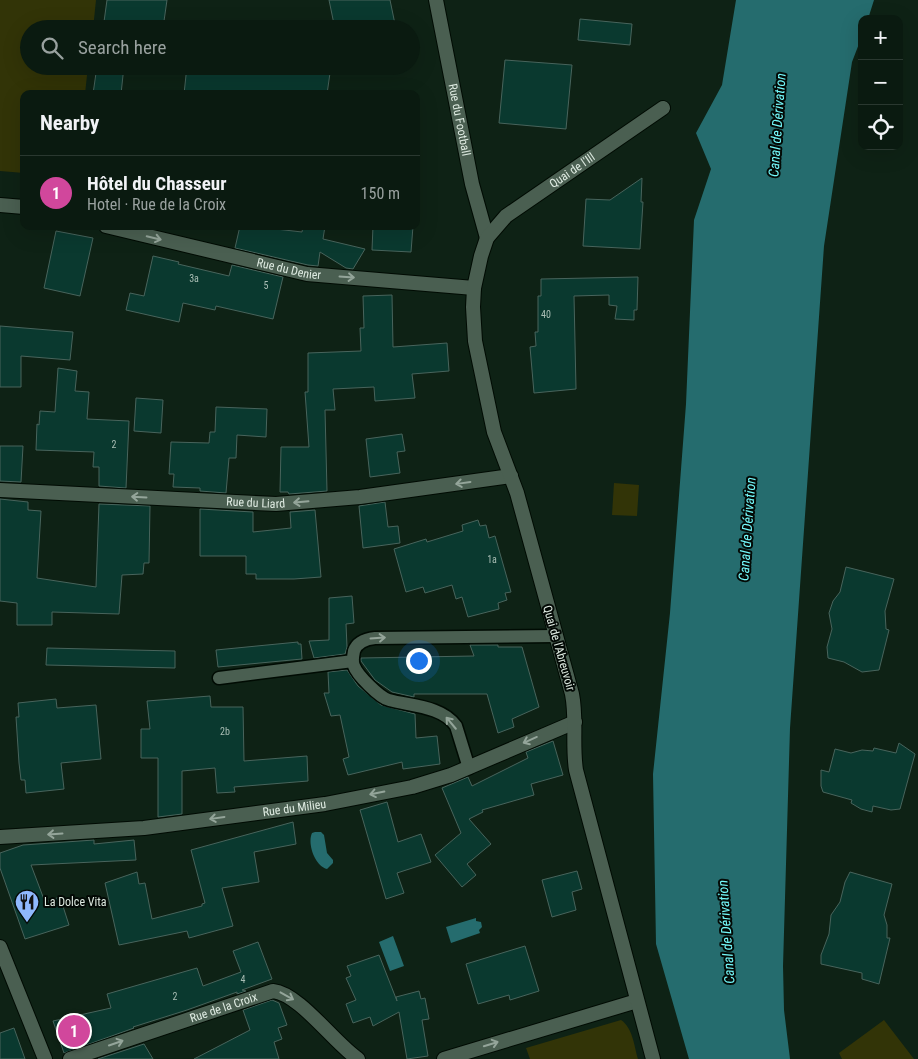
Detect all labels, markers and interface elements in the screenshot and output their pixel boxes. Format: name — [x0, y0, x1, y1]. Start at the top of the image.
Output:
map controls — [858, 15, 903, 150]
button: + — [858, 15, 903, 60]
search box — [20, 20, 420, 75]
icon: search — [38, 34, 66, 62]
text: Search here — [78, 36, 166, 59]
button: − — [858, 60, 903, 105]
water label: Canal de Dérivation — [765, 73, 789, 177]
street label: Rue du Football — [445, 82, 473, 157]
button: locate — [858, 105, 903, 150]
text: Nearby — [40, 111, 99, 135]
street label: Quai de l'Ill — [547, 150, 598, 191]
text: Hôtel du Chasseur — [87, 172, 226, 195]
text: 1 — [52, 184, 60, 203]
text: 150 m — [361, 184, 400, 203]
text: Hotel · Rue de la Croix — [87, 195, 226, 214]
one-way arrow — [145, 234, 161, 243]
street label: Rue du Denier — [255, 255, 322, 282]
house number: 3a — [189, 273, 199, 284]
one-way arrow — [338, 273, 354, 282]
house number: 5 — [264, 280, 269, 291]
house number: 40 — [541, 309, 551, 320]
house number: 2 — [112, 439, 117, 450]
water label: Canal de Dérivation — [735, 477, 759, 581]
one-way arrow — [455, 478, 471, 488]
one-way arrow — [131, 492, 147, 501]
street label: Rue du Liard — [226, 494, 286, 511]
one-way arrow — [294, 497, 310, 506]
house number: 1a — [487, 554, 497, 565]
street label: Quai de l'Abreuvoir — [540, 604, 578, 693]
one-way arrow — [369, 634, 385, 643]
your location — [406, 648, 432, 674]
one-way arrow — [446, 716, 457, 729]
house number: 2b — [220, 726, 230, 737]
one-way arrow — [523, 736, 538, 746]
one-way arrow — [370, 789, 386, 799]
street label: Rue du Milieu — [262, 797, 327, 819]
one-way arrow — [209, 813, 225, 823]
one-way arrow — [48, 829, 64, 838]
water label: Canal de Dérivation — [714, 880, 738, 984]
restaurant icon: La Dolce Vita — [14, 889, 40, 923]
place label: La Dolce Vita — [44, 895, 107, 909]
house number: 4 — [241, 974, 246, 985]
street label: Rue de la Croix — [188, 990, 259, 1025]
house number: 2 — [173, 991, 178, 1002]
one-way arrow — [279, 992, 293, 1002]
pin: 1 — [58, 1012, 90, 1050]
one-way arrow — [108, 1038, 124, 1048]
one-way arrow — [482, 1038, 498, 1048]

